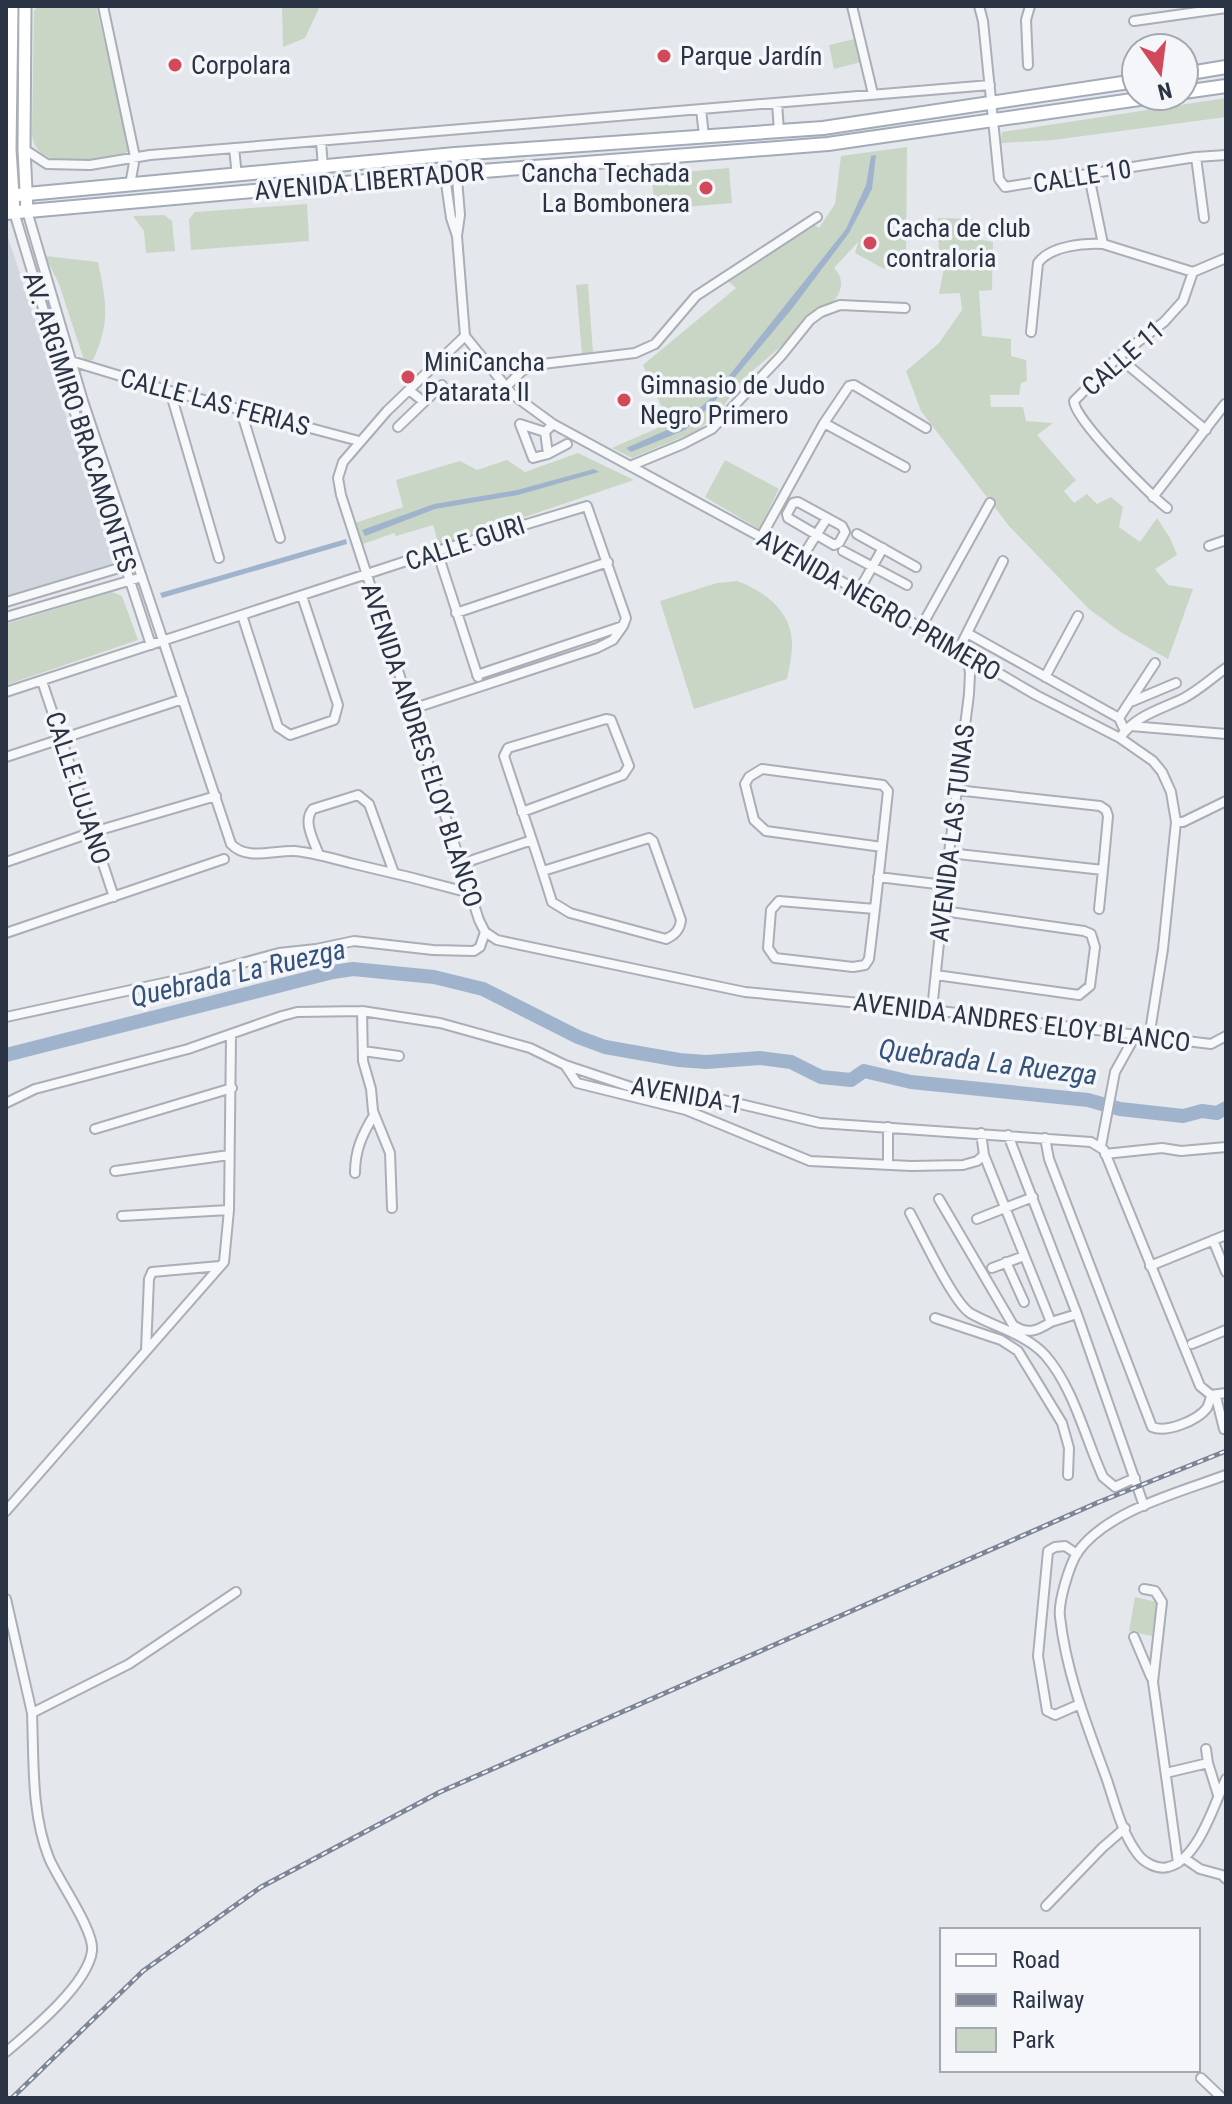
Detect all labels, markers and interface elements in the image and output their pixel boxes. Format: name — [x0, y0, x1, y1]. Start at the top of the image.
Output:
north arrow — [1120, 32, 1200, 112]
place label: Parque Jardín — [680, 41, 822, 71]
marker: Parque Jardín — [655, 47, 673, 65]
place label: Corpolara — [191, 50, 291, 80]
marker: Corpolara — [166, 56, 184, 74]
text: N — [1155, 77, 1174, 105]
street label: CALLE 10 — [1031, 153, 1133, 199]
street label: AVENIDA LIBERTADOR — [253, 156, 485, 206]
place label: Cancha Techada La Bombonera — [521, 158, 690, 218]
marker: Cancha Techada La Bombonera — [697, 179, 715, 197]
place label: Cacha de club contraloria — [886, 213, 1031, 273]
marker: Cacha de club contraloria — [861, 234, 879, 252]
street label: AV. ARGIMIRO BRACAMONTES — [17, 268, 143, 576]
street label: CALLE 11 — [1076, 314, 1170, 402]
place label: MiniCancha Patarata II — [424, 347, 545, 407]
street label: CALLE LAS FERIAS — [117, 362, 313, 442]
marker: MiniCancha Patarata II — [399, 368, 417, 386]
place label: Gimnasio de Judo Negro Primero — [640, 370, 825, 430]
marker: Gimnasio de Judo Negro Primero — [615, 391, 633, 409]
street label: CALLE GURI — [402, 510, 528, 576]
street label: AVENIDA NEGRO PRIMERO — [752, 523, 1006, 687]
street label: AVENIDA ANDRES ELOY BLANCO — [355, 579, 489, 911]
street label: CALLE LUJANO — [39, 708, 117, 868]
street label: AVENIDA LAS TUNAS — [924, 722, 980, 944]
water label: Quebrada La Ruezga — [127, 932, 349, 1014]
street label: AVENIDA ANDRES ELOY BLANCO — [852, 986, 1192, 1058]
water label: Quebrada La Ruezga — [877, 1032, 1099, 1092]
street label: AVENIDA 1 — [629, 1070, 745, 1120]
legend — [940, 1928, 1200, 2072]
text: Road — [1012, 1946, 1060, 1974]
text: Railway — [1012, 1986, 1084, 2014]
text: Park — [1012, 2026, 1055, 2054]

